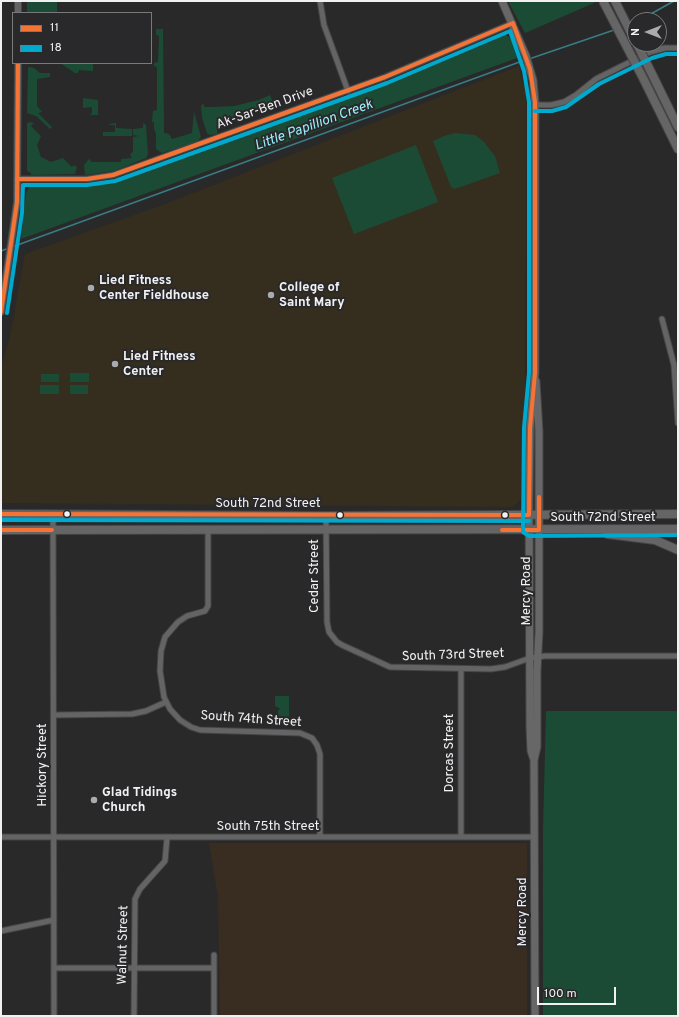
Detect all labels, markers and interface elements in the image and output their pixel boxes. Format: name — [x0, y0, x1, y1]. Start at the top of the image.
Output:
legend — [12, 12, 152, 64]
north arrow — [627, 12, 667, 52]
text: 11 — [50, 20, 59, 36]
text: N — [629, 28, 643, 36]
text: 18 — [50, 40, 62, 56]
street label: Ak-Sar-Ben Drive — [214, 84, 316, 134]
water label: Little Papillion Creek — [253, 97, 375, 155]
place label: Lied Fitness Center Fieldhouse — [99, 273, 209, 304]
place label: College of Saint Mary — [279, 280, 345, 311]
marker: Lied Fitness Center Fieldhouse — [86, 283, 96, 293]
marker: College of Saint Mary — [266, 290, 276, 300]
place label: Lied Fitness Center — [123, 349, 196, 380]
marker: Lied Fitness Center — [110, 359, 120, 369]
street label: South 72nd Street — [215, 496, 321, 512]
unlabelled marker — [62, 509, 72, 519]
unlabelled marker — [335, 510, 345, 520]
unlabelled marker — [500, 510, 510, 520]
street label: South 72nd Street — [550, 510, 656, 526]
street label: Cedar Street — [307, 539, 323, 613]
street label: Mercy Road — [519, 557, 535, 625]
street label: South 73rd Street — [402, 646, 504, 666]
street label: South 74th Street — [200, 709, 302, 731]
street label: Dorcas Street — [442, 714, 458, 792]
street label: Hickory Street — [35, 723, 51, 807]
place label: Glad Tidings Church — [102, 785, 177, 816]
marker: Glad Tidings Church — [89, 795, 99, 805]
street label: South 75th Street — [217, 819, 319, 835]
street label: Mercy Road — [515, 878, 531, 946]
street label: Walnut Street — [116, 905, 132, 985]
scale bar — [539, 979, 618, 1005]
text: 100 m — [544, 986, 577, 1002]

